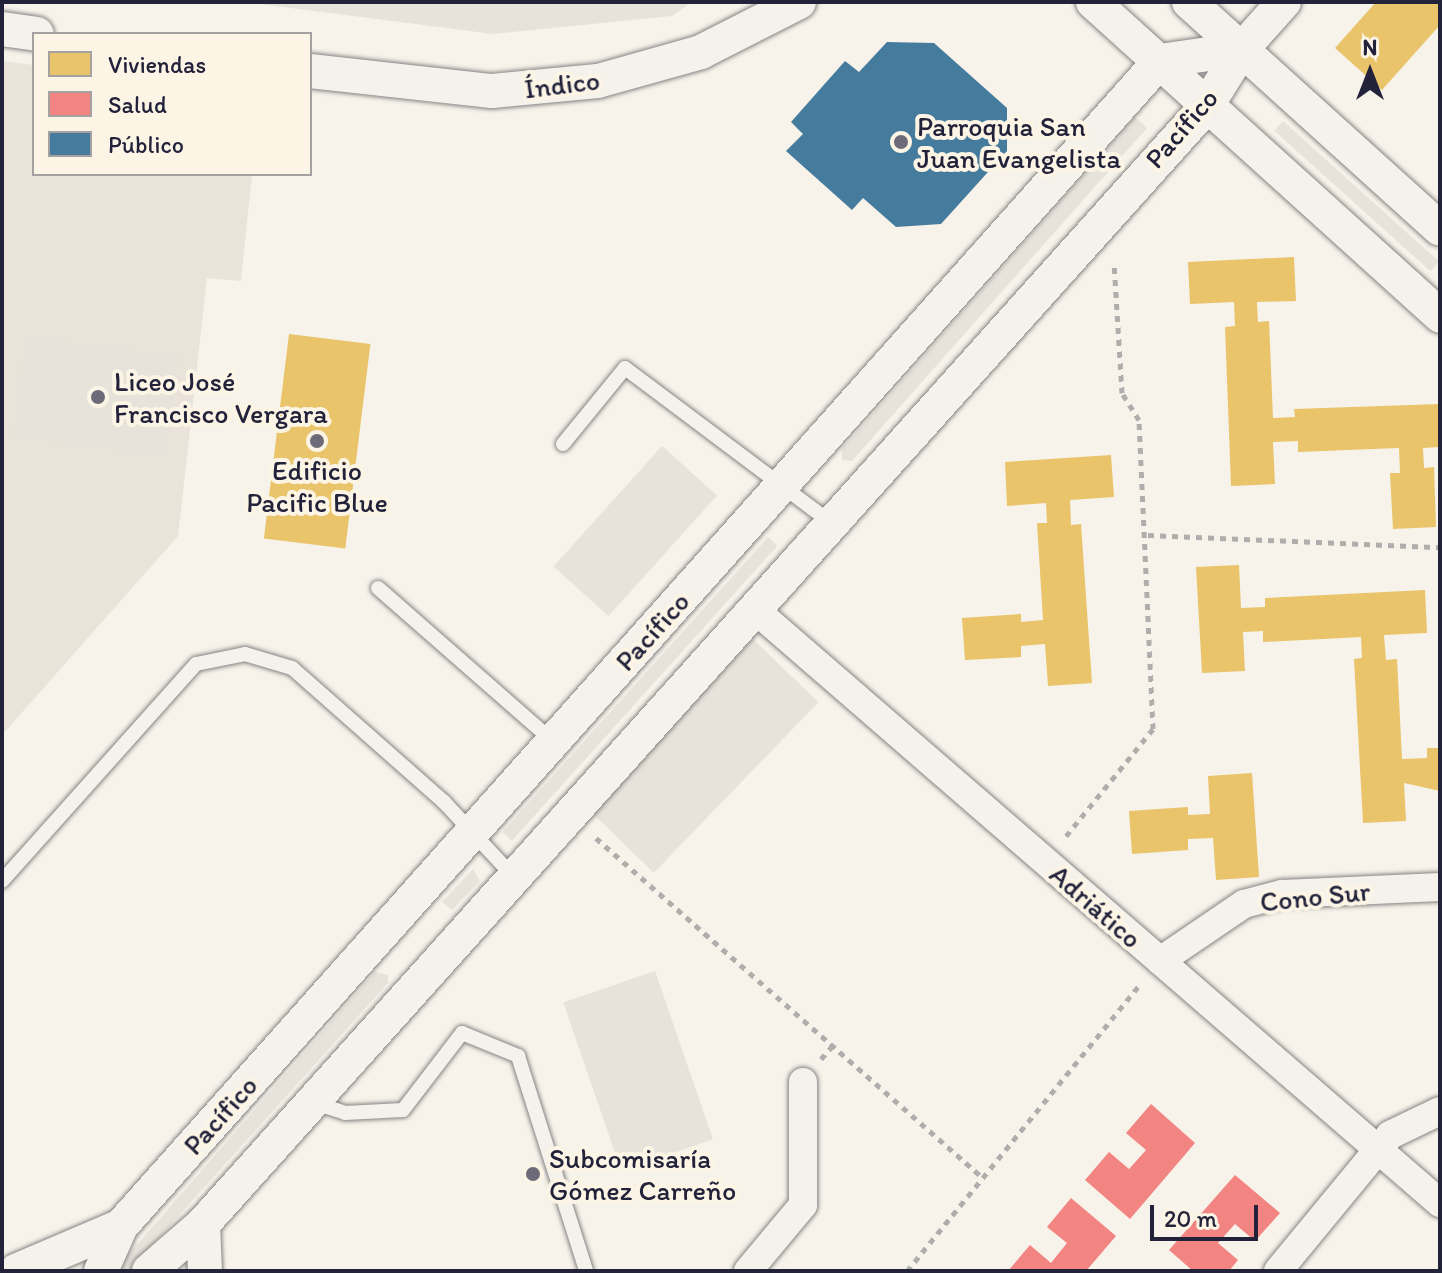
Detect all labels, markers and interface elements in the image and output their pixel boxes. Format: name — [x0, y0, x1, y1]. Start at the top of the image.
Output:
legend — [32, 32, 312, 176]
north arrow — [1330, 32, 1410, 112]
text: N — [1363, 34, 1377, 61]
text: Viviendas — [108, 50, 206, 79]
street label: Índico — [522, 63, 602, 105]
street label: Pacífico — [1137, 81, 1225, 175]
text: Salud — [108, 90, 167, 119]
place label: Parroquia San Juan Evangelista — [917, 109, 1120, 175]
text: Público — [108, 130, 184, 159]
marker: Parroquia San Juan Evangelista — [892, 133, 910, 151]
place label: Liceo José Francisco Vergara — [114, 364, 328, 430]
marker: Liceo José Francisco Vergara — [89, 388, 107, 406]
marker: Edificio Pacific Blue — [308, 432, 326, 450]
place label: Edificio Pacific Blue — [246, 453, 388, 519]
street label: Pacífico — [608, 585, 696, 677]
street label: Adriático — [1043, 857, 1149, 955]
street label: Cono Sur — [1258, 873, 1372, 919]
street label: Pacífico — [176, 1069, 264, 1161]
place label: Subcomisaría Gómez Carreño — [549, 1141, 736, 1207]
marker: Subcomisaría Gómez Carreño — [524, 1165, 542, 1183]
scale bar — [1154, 1189, 1262, 1239]
text: 20 m — [1164, 1204, 1217, 1233]

